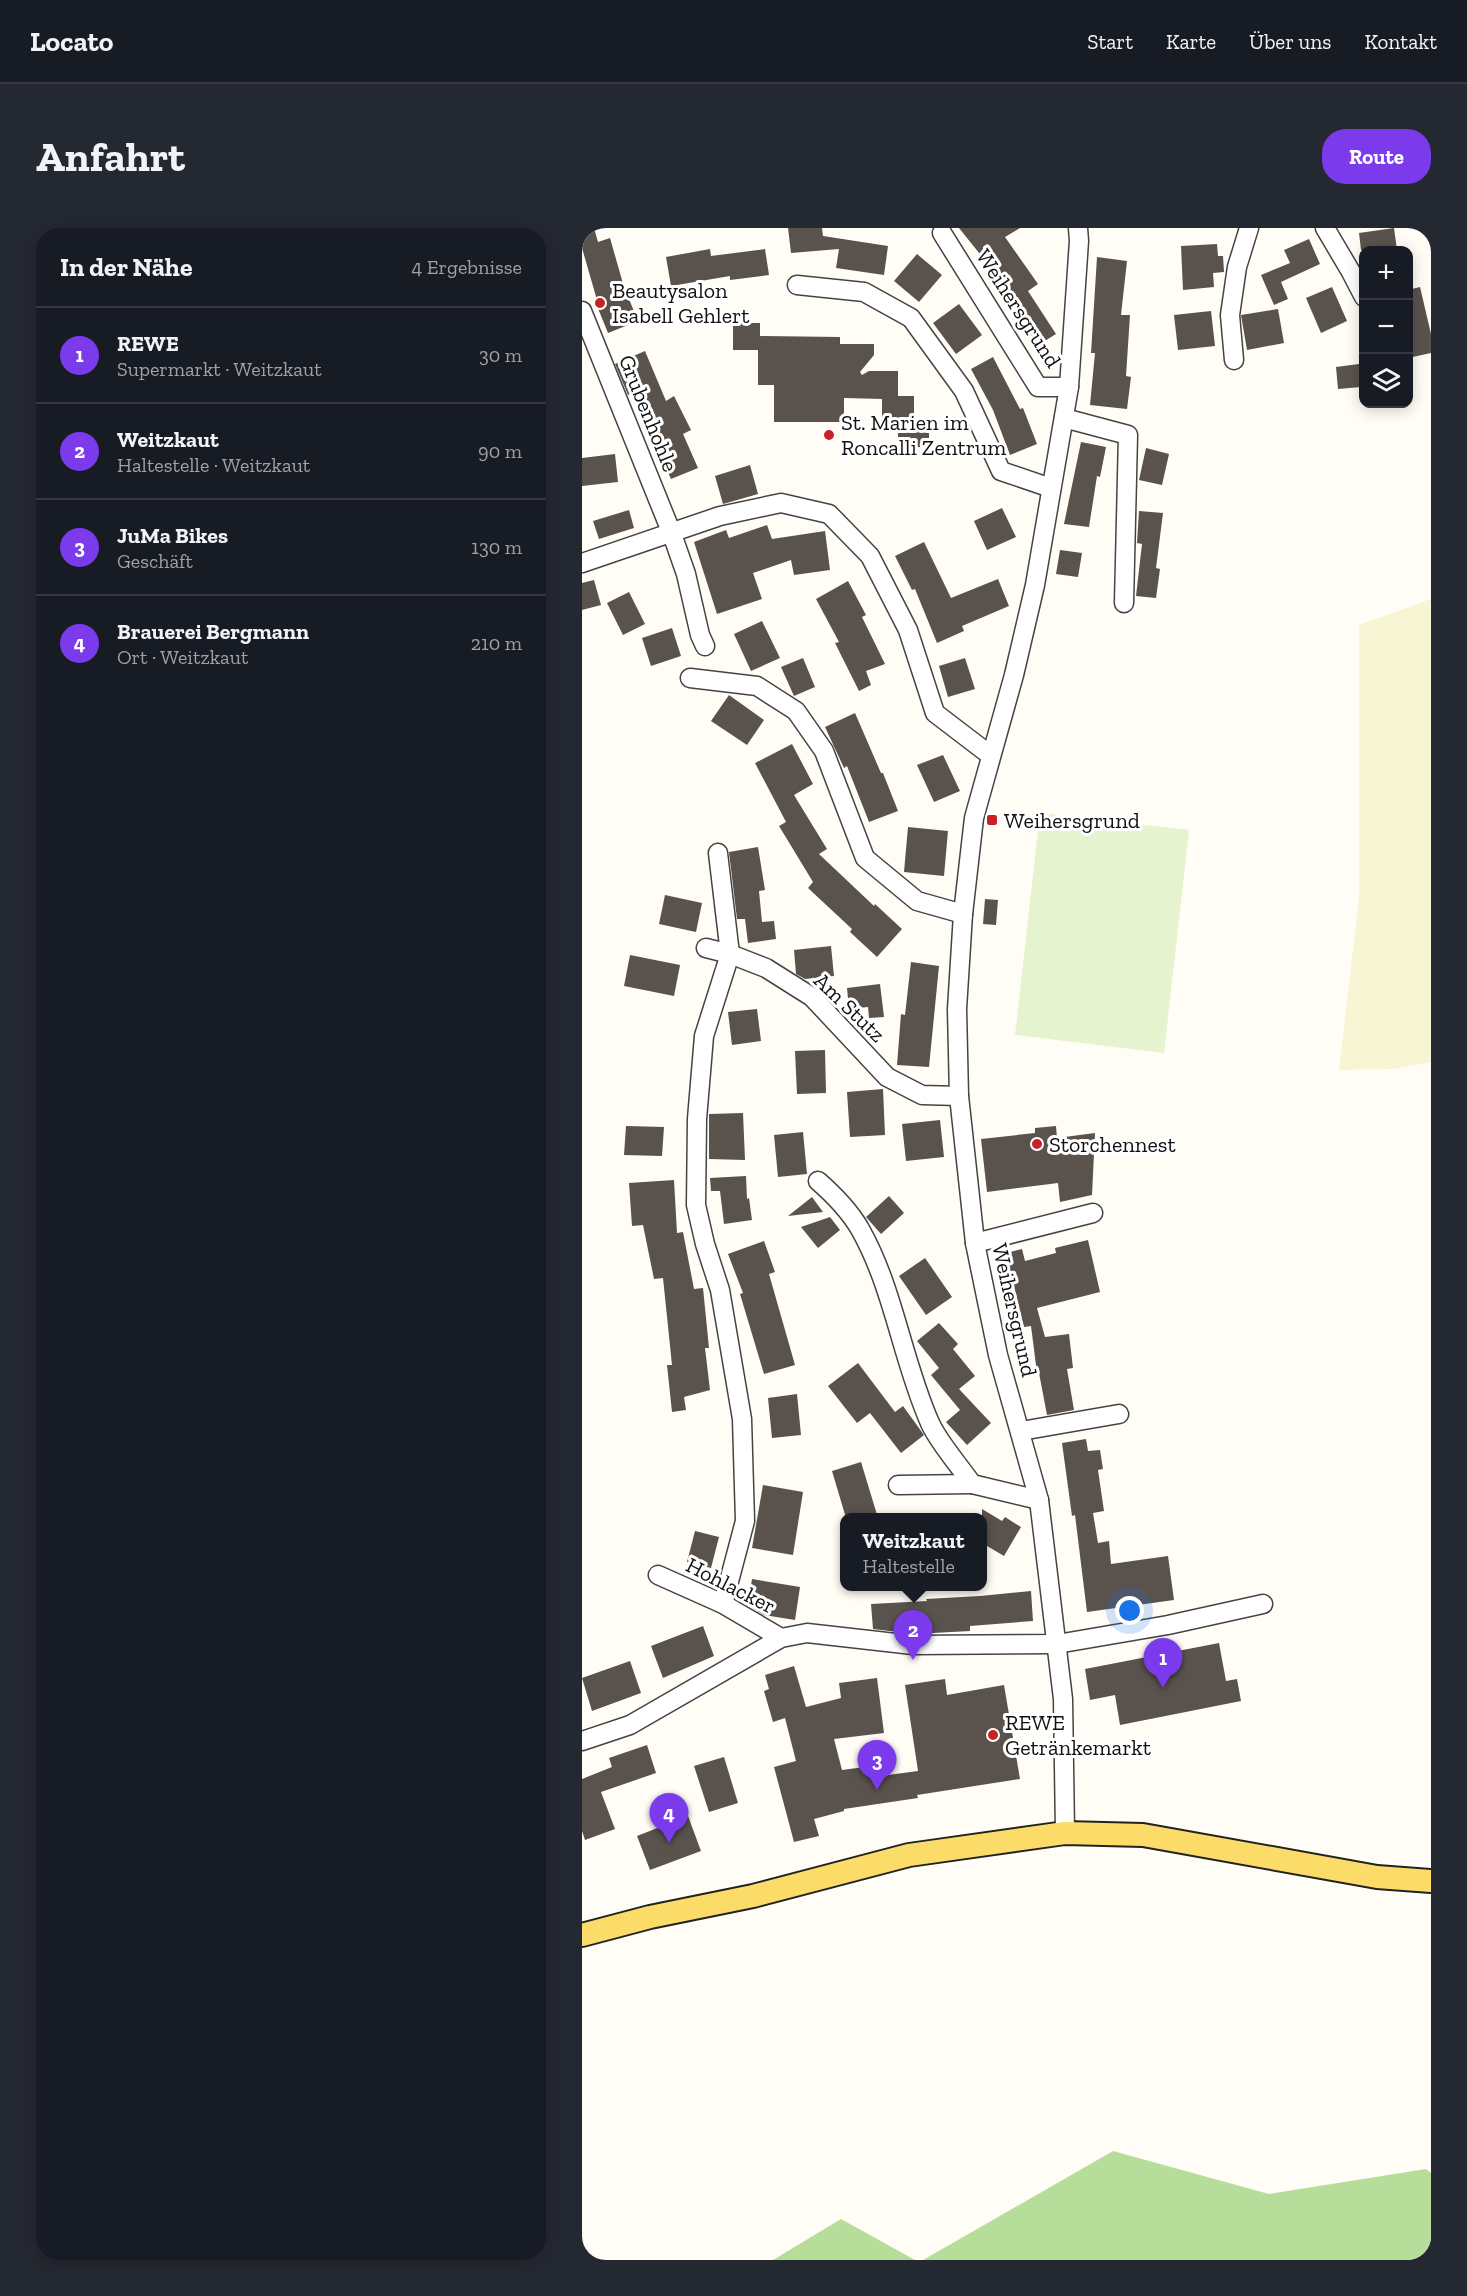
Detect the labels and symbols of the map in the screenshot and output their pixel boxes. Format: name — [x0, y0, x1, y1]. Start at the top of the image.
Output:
street label: Weihersgrund — [970, 244, 1067, 373]
place label: Beautysalon Isabell Gehlert — [612, 277, 750, 329]
marker: Beautysalon Isabell Gehlert — [593, 296, 607, 310]
street label: Grubenhohle — [613, 351, 684, 476]
place label: St. Marien im Roncalli Zentrum — [841, 409, 1006, 461]
marker: St. Marien im Roncalli Zentrum — [822, 428, 836, 442]
place label: Weihersgrund — [1004, 807, 1140, 834]
marker: Weihersgrund — [985, 813, 999, 827]
street label: Am Stutz — [808, 967, 891, 1048]
place label: Storchennest — [1049, 1131, 1176, 1158]
marker: Storchennest — [1030, 1137, 1044, 1151]
street label: Weihersgrund — [986, 1241, 1043, 1379]
street label: Hohlacker — [681, 1551, 780, 1619]
your location — [1115, 1596, 1144, 1625]
pin: 2 — [894, 1610, 932, 1660]
pin: 1 — [1144, 1638, 1182, 1688]
place label: REWE Getränkemarkt — [1005, 1709, 1152, 1761]
marker: REWE Getränkemarkt — [986, 1728, 1000, 1742]
pin: 3 — [858, 1740, 896, 1790]
pin: 4 — [650, 1794, 688, 1843]

